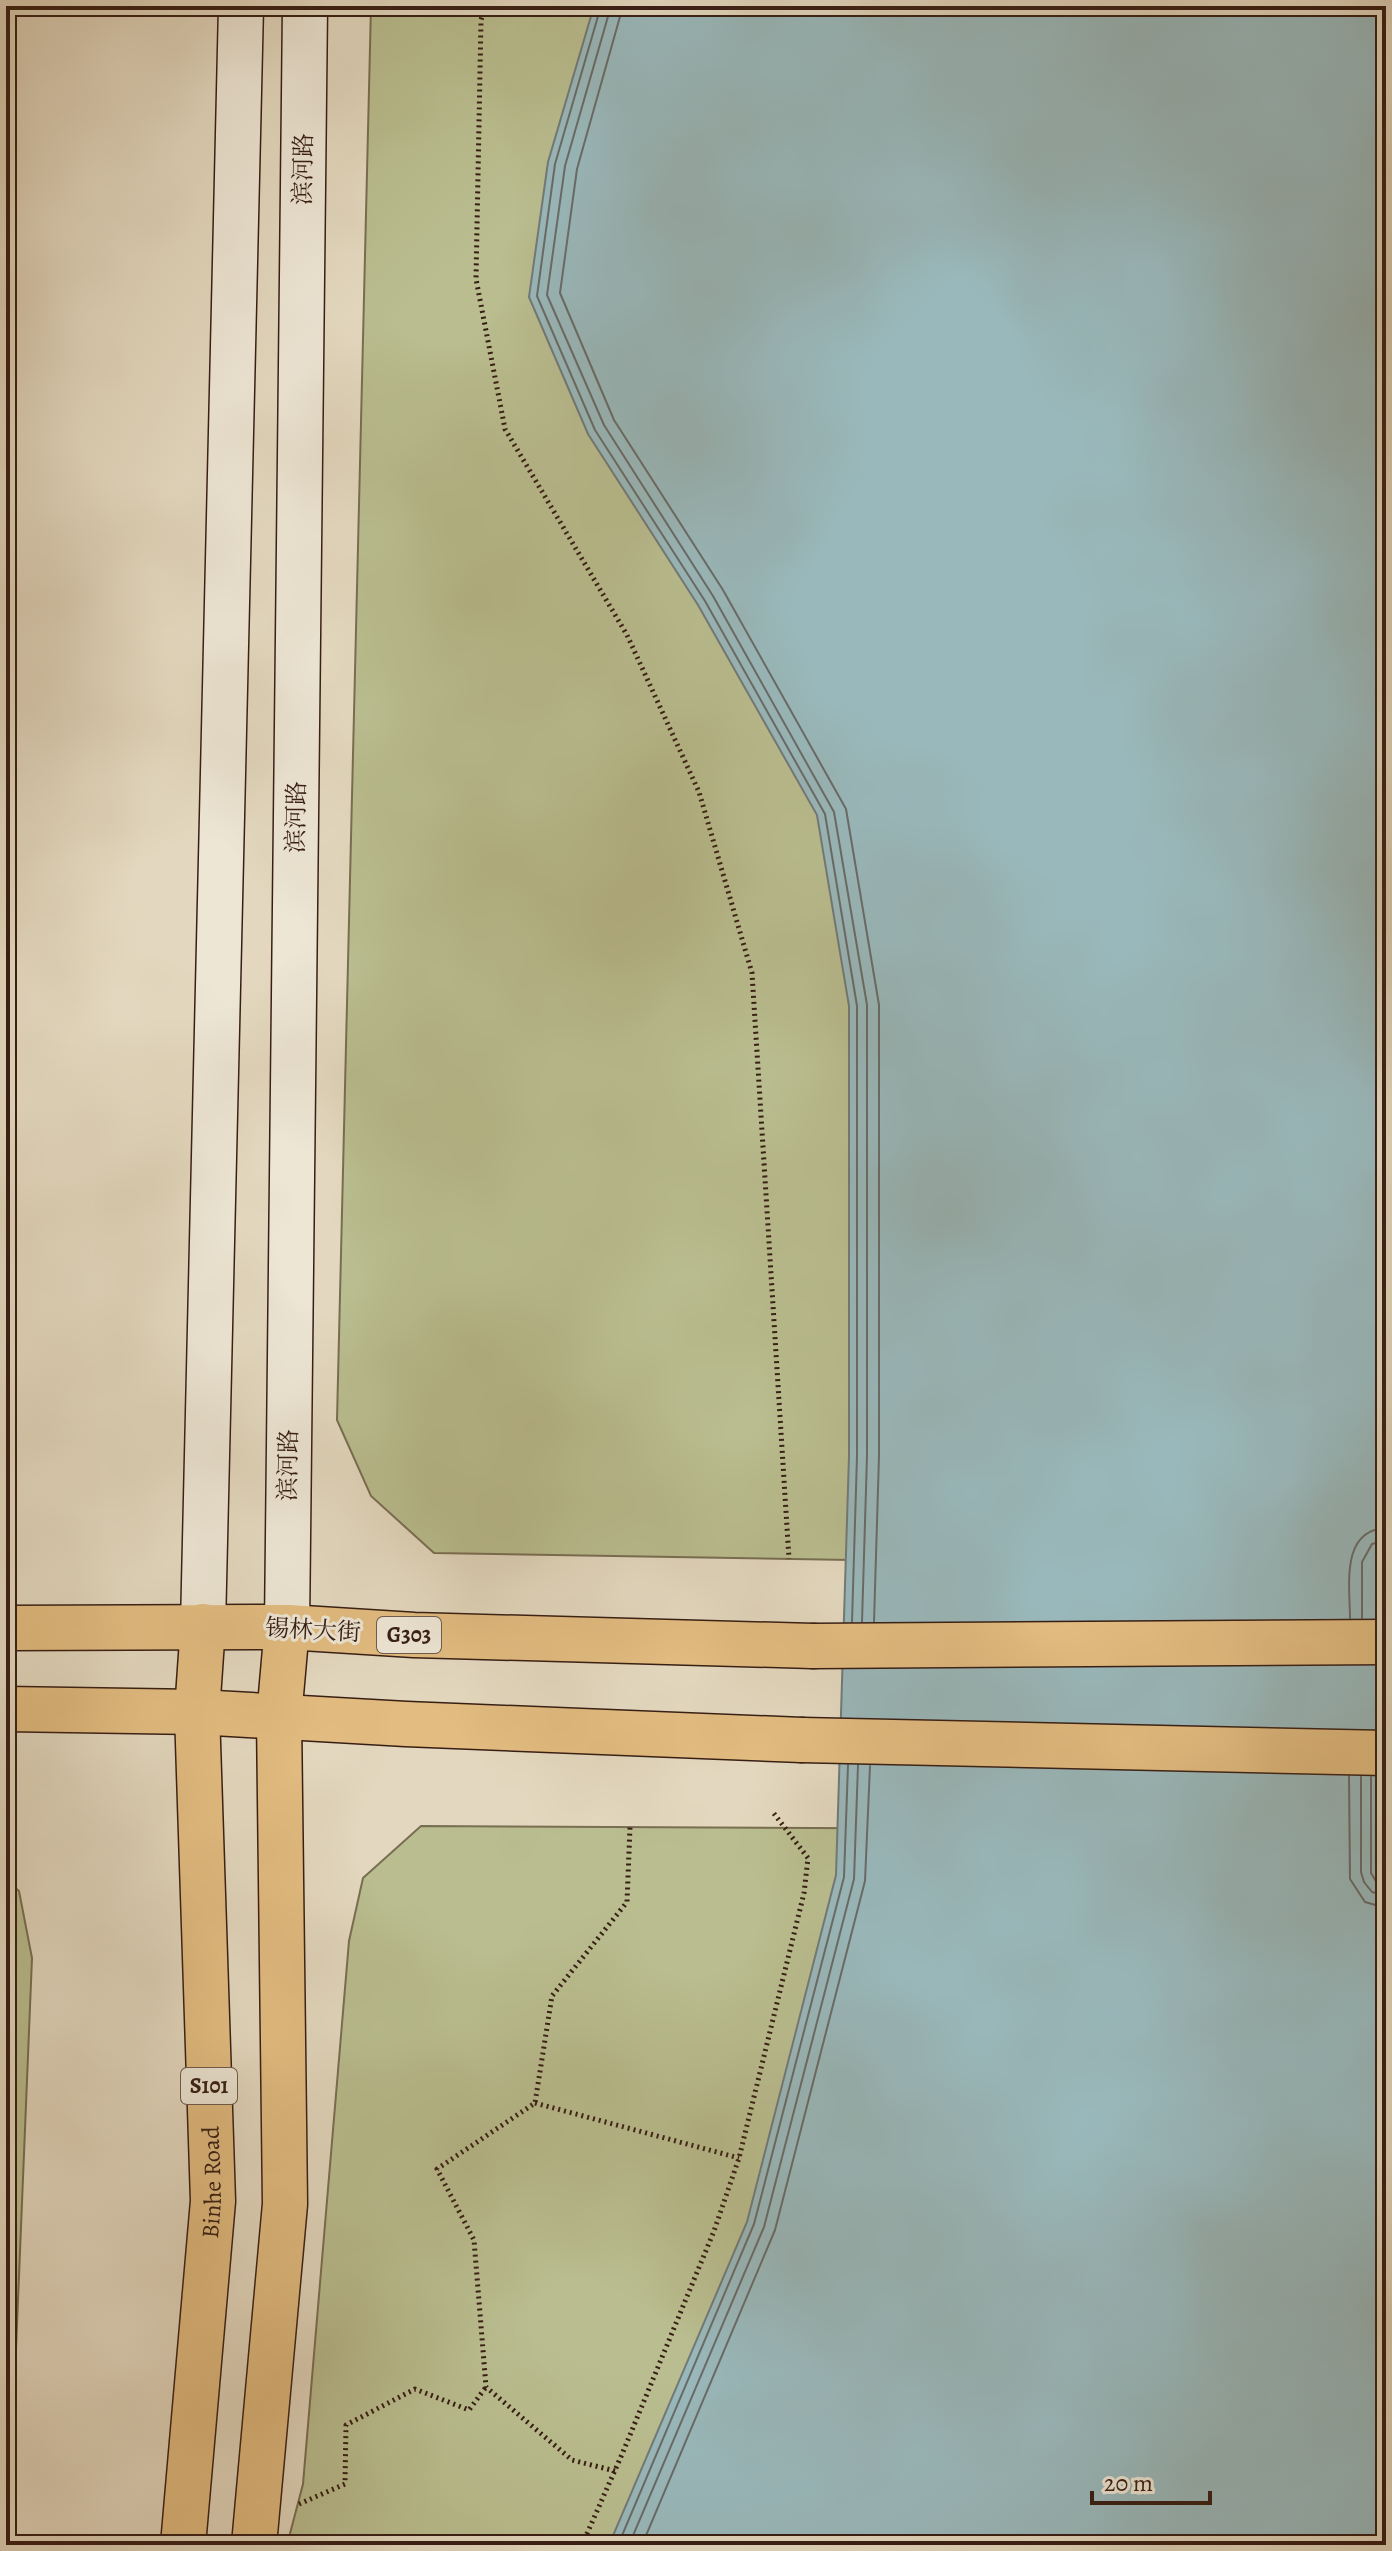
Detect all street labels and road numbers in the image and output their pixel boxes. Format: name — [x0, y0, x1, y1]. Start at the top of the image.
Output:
street label: 滨河路 — [286, 133, 320, 205]
street label: 滨河路 — [279, 781, 313, 853]
street label: 滨河路 — [271, 1429, 305, 1501]
street label: 锡林大街 — [264, 1612, 362, 1648]
road number: G303 — [377, 1617, 441, 1653]
road number: S101 — [181, 2068, 237, 2104]
street label: Binhe Road — [194, 2126, 229, 2240]

